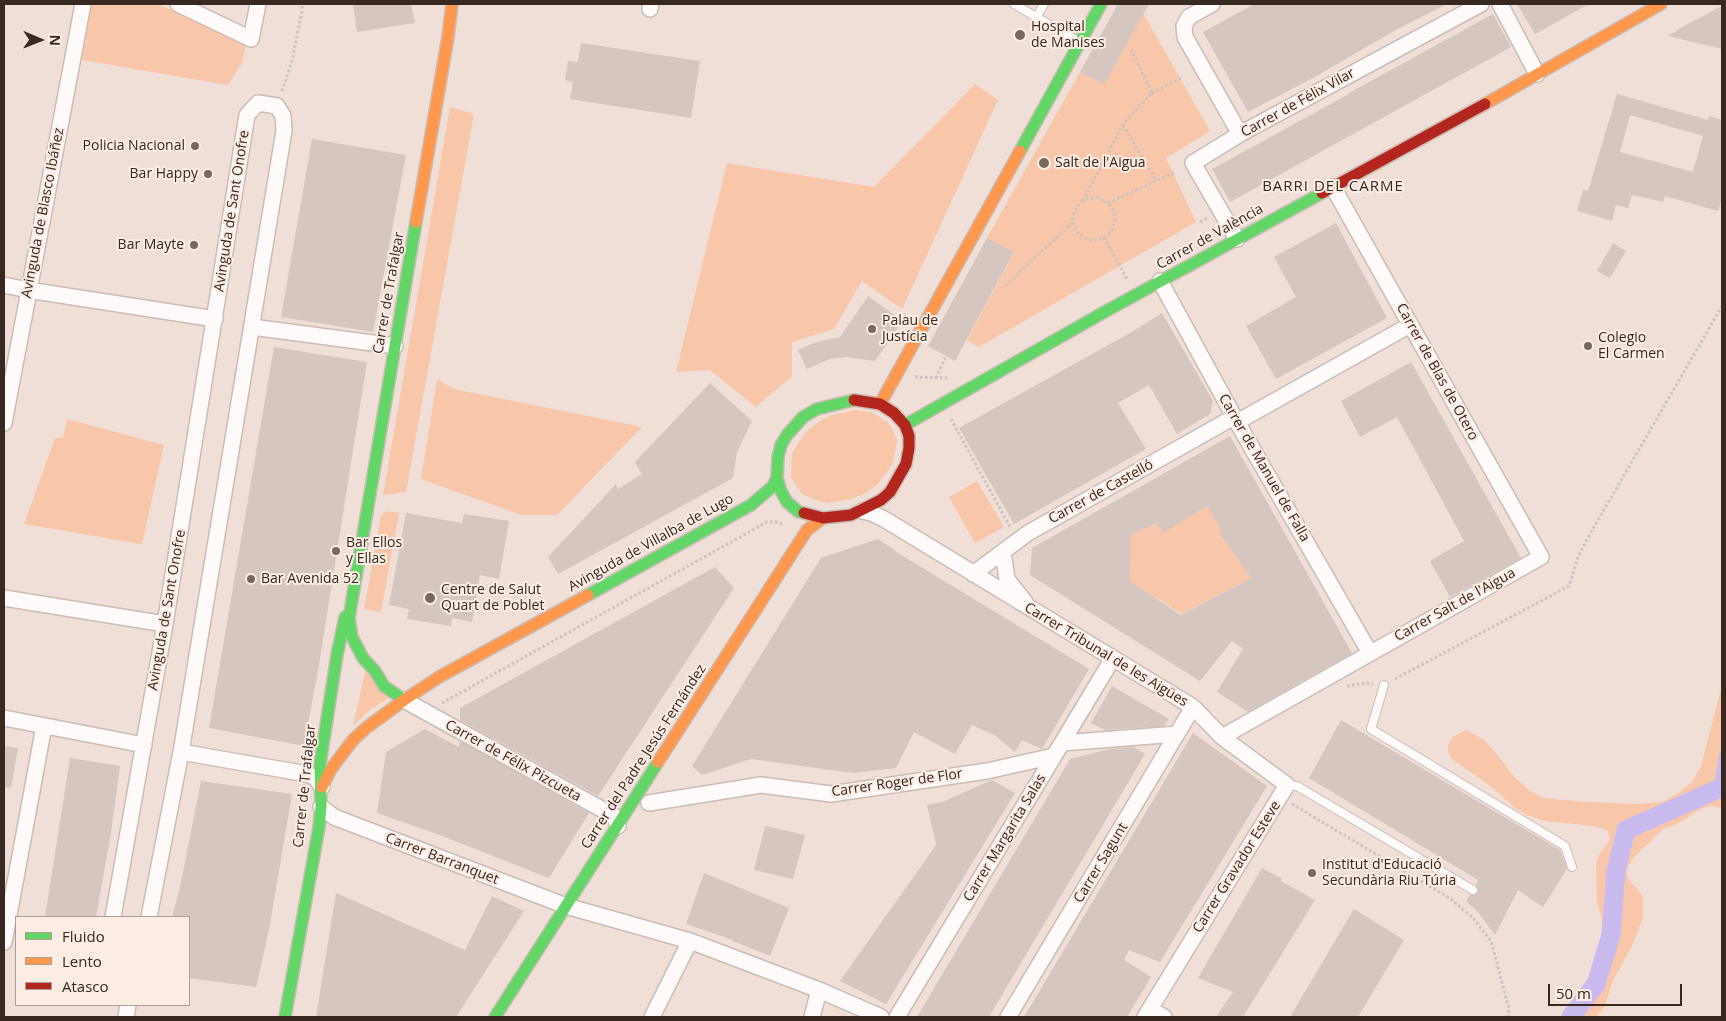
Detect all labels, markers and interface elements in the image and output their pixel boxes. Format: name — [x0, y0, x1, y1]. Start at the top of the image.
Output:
north arrow — [15, 15, 65, 65]
place label: Hospital de Manises — [1031, 19, 1105, 52]
marker: Hospital de Manises — [1013, 28, 1027, 42]
text: N — [46, 34, 65, 46]
street label: Carrer de Félix Vilar — [1238, 65, 1358, 141]
street label: Avinguda de Blasco Ibáñez — [18, 126, 68, 300]
street label: Avinguda de Sant Onofre — [211, 129, 253, 293]
place label: Policia Nacional — [83, 138, 185, 154]
marker: Policia Nacional — [189, 140, 201, 152]
place label: Salt de l'Aigua — [1055, 155, 1146, 171]
marker: Salt de l'Aigua — [1037, 156, 1051, 170]
place label: Bar Happy — [130, 166, 198, 182]
marker: Bar Happy — [202, 168, 214, 180]
district label: BARRI DEL CARME — [1260, 178, 1406, 196]
street label: Carrer de València — [1154, 201, 1266, 273]
street label: Carrer de Trafalgar — [370, 231, 408, 355]
place label: Bar Mayte — [118, 237, 184, 253]
marker: Bar Mayte — [188, 239, 200, 251]
street label: Carrer de Blas de Otero — [1392, 301, 1482, 443]
place label: Palau de Justícia — [882, 313, 938, 346]
marker: Palau de Justícia — [866, 323, 878, 335]
place label: Colegio El Carmen — [1598, 330, 1665, 362]
marker: Colegio El Carmen — [1582, 340, 1594, 352]
street label: Carrer de Manuel de Falla — [1215, 391, 1313, 545]
street label: Carrer de Castelló — [1046, 456, 1156, 528]
street label: Avinguda de Villalba de Lugo — [565, 490, 737, 596]
street label: Avinguda de Sant Onofre — [145, 528, 189, 692]
place label: Bar Ellos y Ellas — [346, 535, 402, 568]
marker: Bar Ellos y Ellas — [330, 545, 342, 557]
street label: Carrer Salt de l'Aigua — [1391, 565, 1519, 645]
place label: Bar Avenida 52 — [261, 571, 359, 587]
marker: Bar Avenida 52 — [245, 573, 257, 585]
place label: Centre de Salut Quart de Poblet — [441, 582, 544, 614]
marker: Centre de Salut Quart de Poblet — [423, 591, 437, 605]
street label: Carrer Tribunal de les Aigües — [1021, 599, 1191, 711]
street label: Carrer del Padre Jesús Fernández — [578, 662, 710, 852]
street label: Carrer de Félix Pizcueta — [442, 717, 584, 805]
street label: Carrer de Trafalgar — [290, 724, 320, 848]
street label: Carrer Roger de Flor — [830, 765, 964, 801]
street label: Carrer Margarita Salas — [960, 771, 1050, 905]
street label: Carrer Gravador Esteve — [1190, 798, 1284, 936]
street label: Carrer Sagunt — [1070, 820, 1132, 906]
street label: Carrer Barranquet — [383, 830, 501, 888]
place label: Institut d'Educació Secundària Riu Túria — [1322, 857, 1456, 890]
marker: Institut d'Educació Secundària Riu Túria — [1306, 867, 1318, 879]
legend — [15, 916, 190, 1006]
text: Fluido — [62, 926, 105, 946]
text: Lento — [62, 951, 102, 971]
scale bar — [1551, 974, 1685, 1006]
text: Atasco — [62, 976, 109, 996]
text: 50 m — [1556, 983, 1591, 1003]

